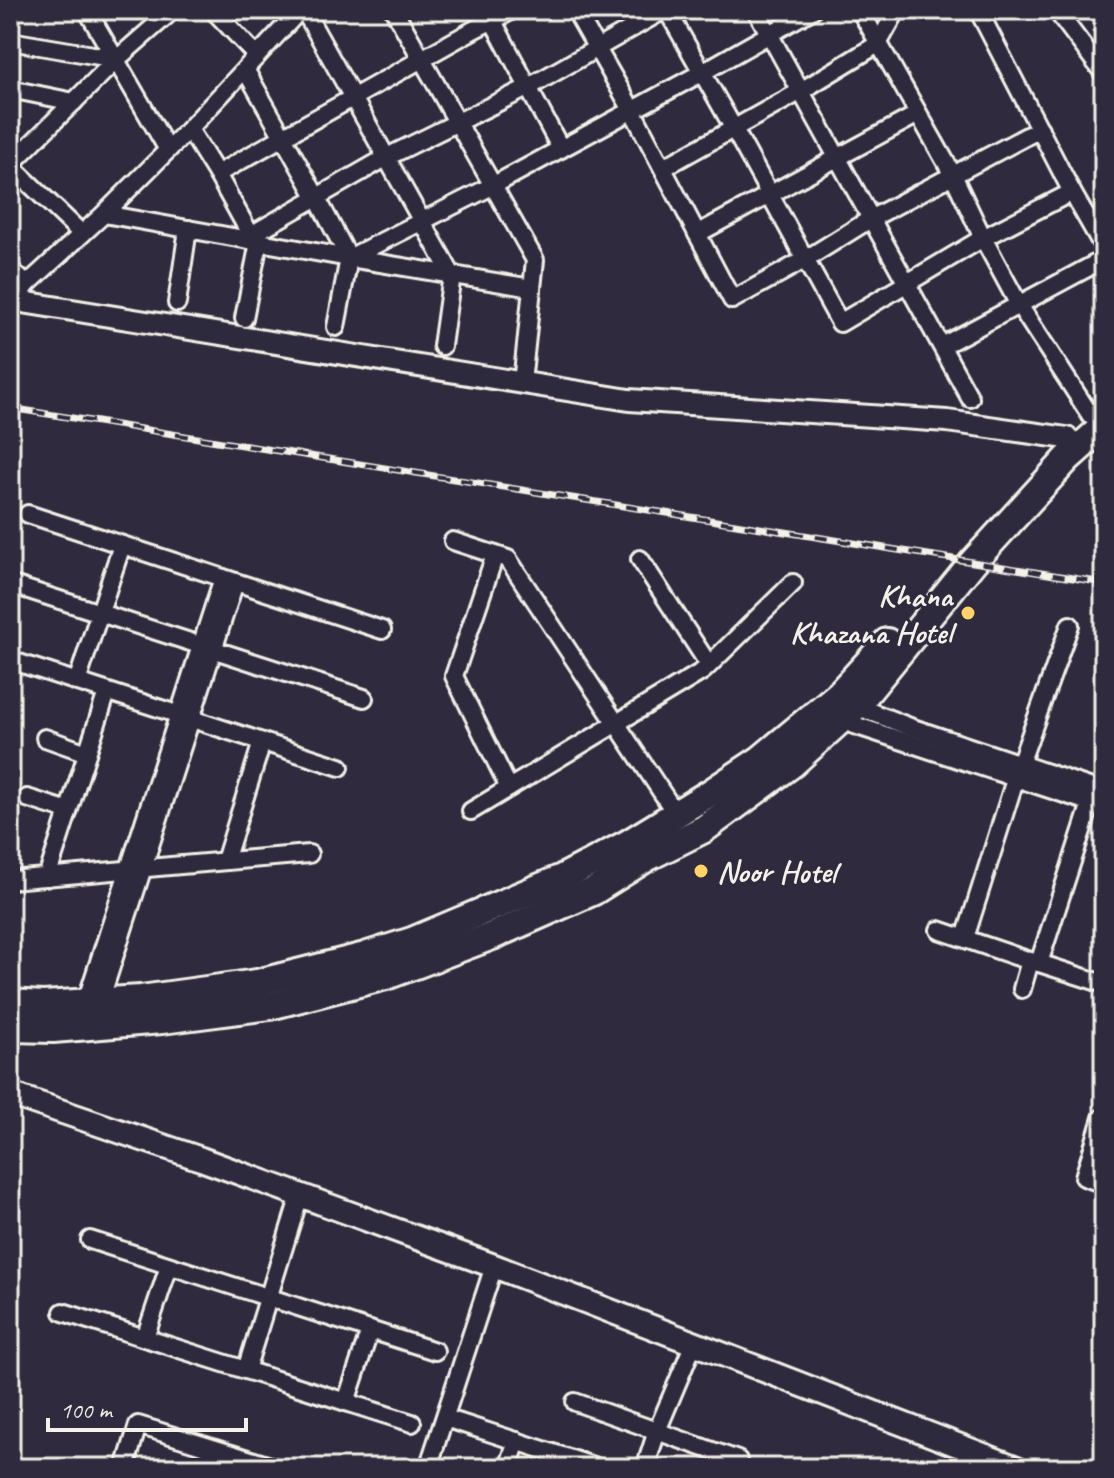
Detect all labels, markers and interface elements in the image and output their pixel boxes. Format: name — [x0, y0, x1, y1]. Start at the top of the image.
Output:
place label: Khana Khazana Hotel — [790, 575, 958, 653]
marker: Khana Khazana Hotel — [959, 604, 977, 622]
place label: Noor Hotel — [717, 851, 842, 892]
marker: Noor Hotel — [692, 862, 710, 880]
scale bar — [48, 1382, 246, 1432]
text: 100 m — [60, 1395, 114, 1425]

